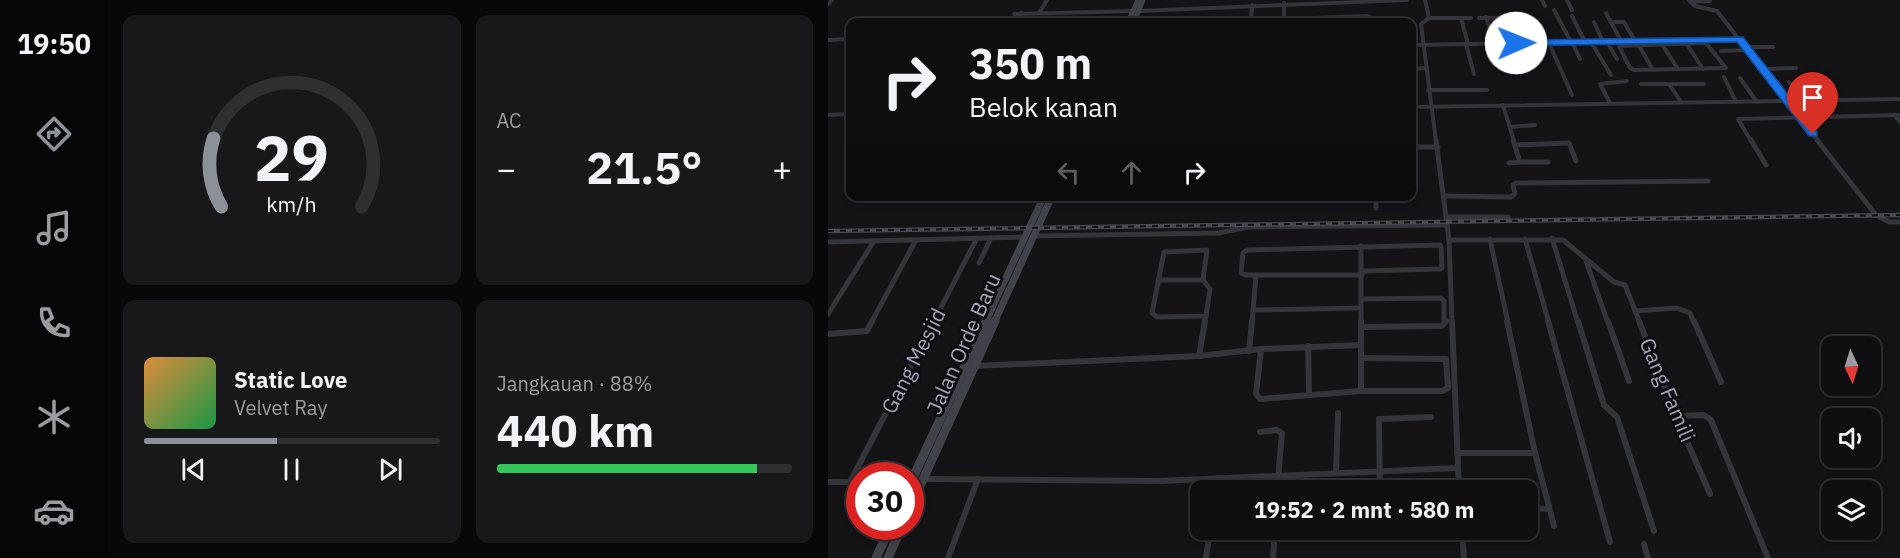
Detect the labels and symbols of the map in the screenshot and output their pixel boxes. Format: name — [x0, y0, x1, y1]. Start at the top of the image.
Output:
position arrow — [1484, 11, 1548, 75]
pin — [1787, 72, 1838, 134]
street label: Jalan Orde Baru — [920, 269, 1007, 418]
street label: Gang Mesjid — [874, 303, 952, 418]
street label: Gang Famili — [1633, 333, 1702, 446]
north arrow — [1821, 336, 1881, 396]
speed limit sign: 30 — [846, 462, 924, 540]

